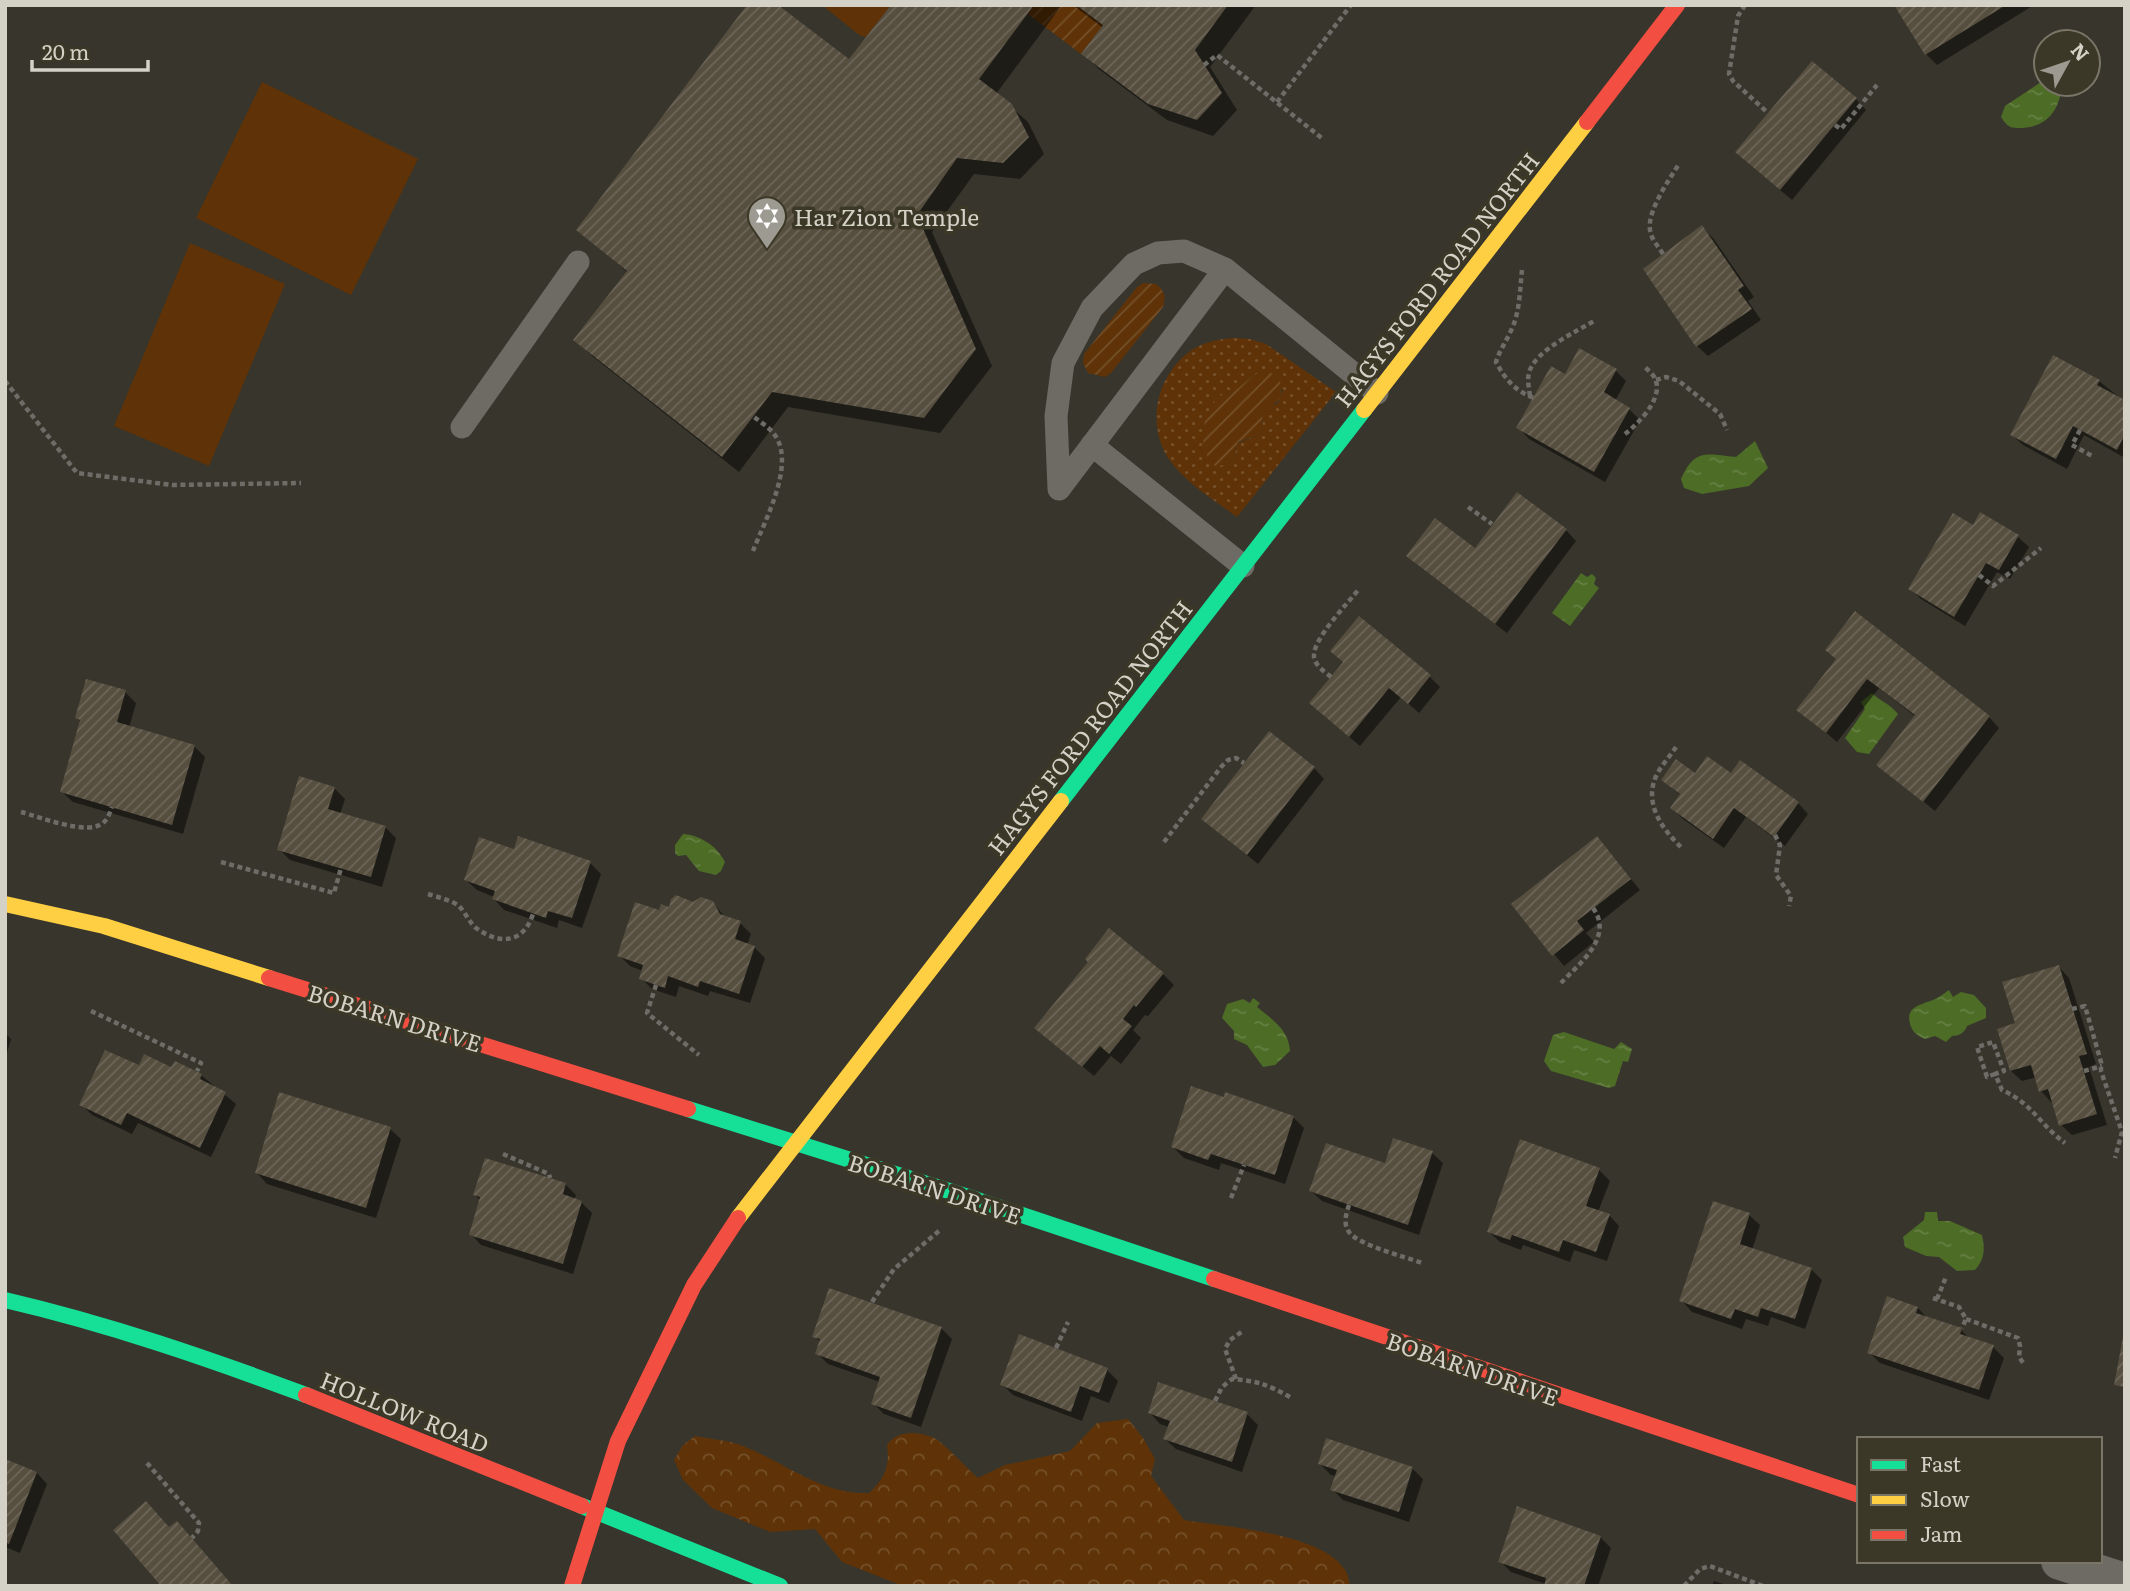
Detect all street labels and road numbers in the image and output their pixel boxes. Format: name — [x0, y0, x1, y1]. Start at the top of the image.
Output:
street label: HAGYS FORD ROAD NORTH — [1326, 144, 1546, 414]
street label: HAGYS FORD ROAD NORTH — [979, 592, 1199, 862]
street label: BOBARN DRIVE — [304, 974, 486, 1060]
street label: BOBARN DRIVE — [844, 1144, 1026, 1232]
street label: BOBARN DRIVE — [1382, 1323, 1564, 1413]
street label: HOLLOW ROAD — [316, 1362, 494, 1460]

